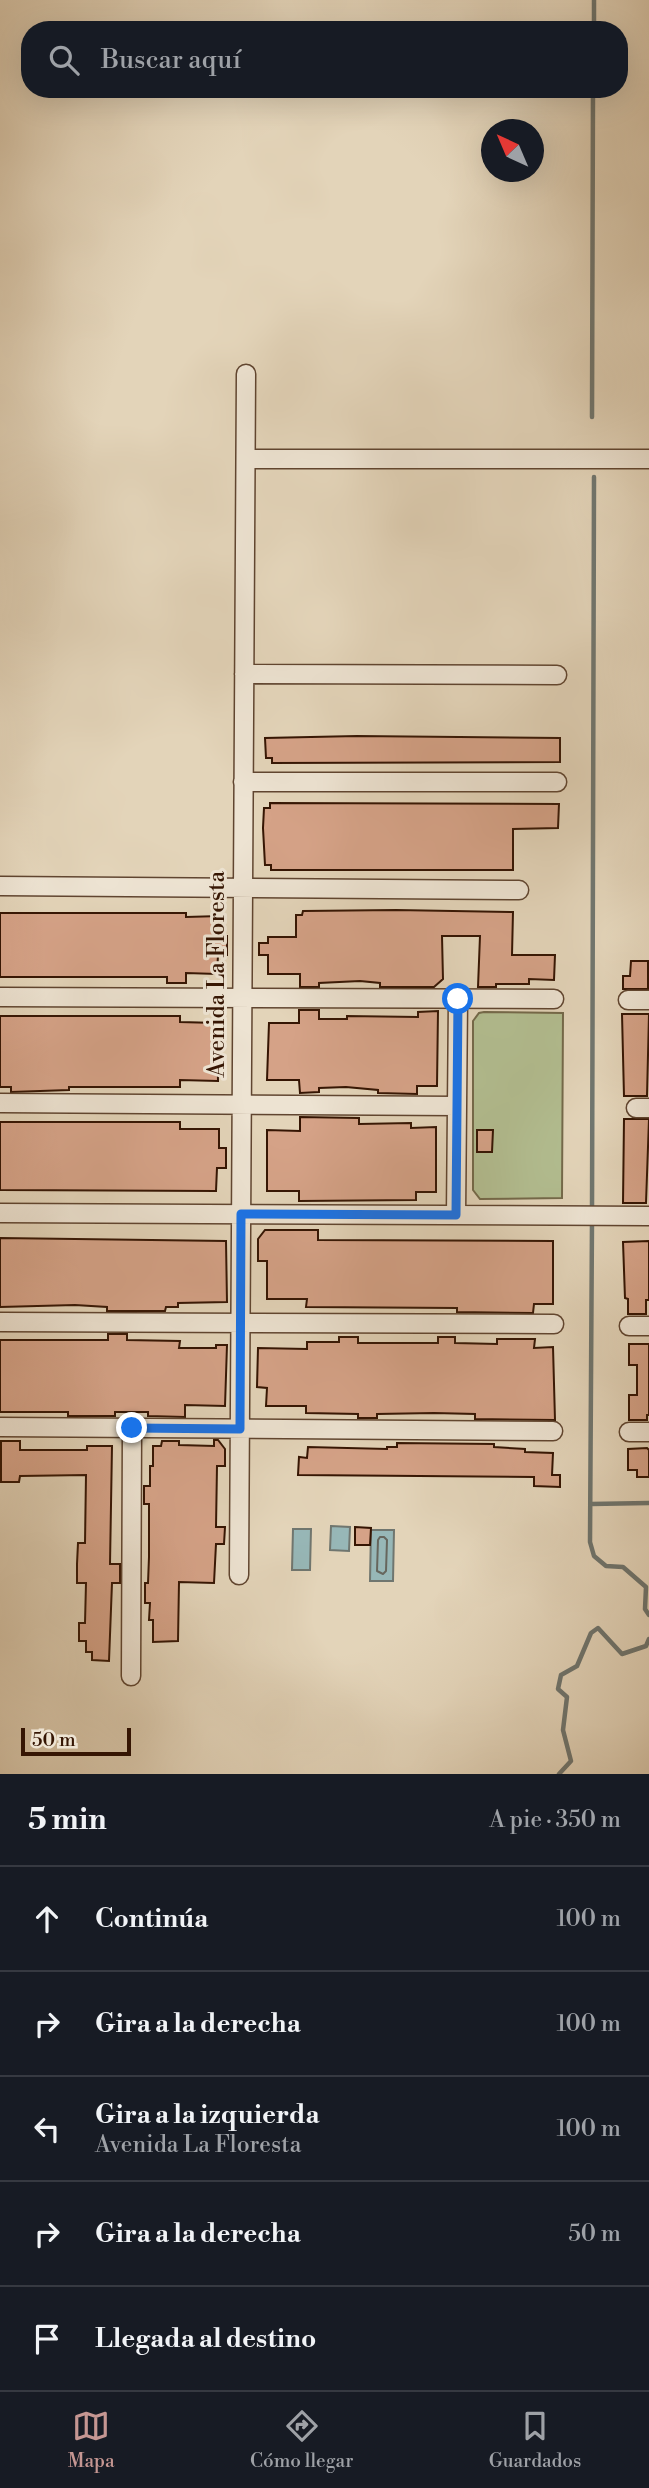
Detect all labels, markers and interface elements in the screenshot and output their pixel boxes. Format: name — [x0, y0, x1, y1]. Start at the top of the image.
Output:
search box — [21, 21, 628, 98]
icon: search — [45, 41, 83, 79]
text: Buscar aquí — [101, 44, 241, 76]
north arrow — [481, 119, 544, 182]
street label: Avenida La Floresta — [203, 870, 231, 1078]
route start — [442, 983, 473, 1014]
route end — [116, 1412, 147, 1443]
scale bar — [21, 1725, 131, 1757]
text: 50 m — [32, 1728, 76, 1752]
text: 5 min — [28, 1801, 107, 1839]
text: A pie · 350 m — [489, 1806, 621, 1834]
icon: ahead — [28, 1900, 66, 1938]
text: Continúa — [95, 1903, 208, 1935]
text: 100 m — [556, 1905, 621, 1933]
icon: right — [28, 2005, 66, 2043]
text: Gira a la derecha — [95, 2008, 301, 2040]
text: 100 m — [556, 2010, 621, 2038]
text: Gira a la izquierda — [95, 2099, 319, 2131]
icon: left — [28, 2110, 66, 2148]
text: 100 m — [556, 2115, 621, 2143]
text: Avenida La Floresta — [95, 2131, 301, 2159]
icon: right — [28, 2215, 66, 2253]
text: Gira a la derecha — [95, 2218, 301, 2250]
text: 50 m — [568, 2220, 621, 2248]
icon: arrive — [28, 2320, 66, 2358]
text: Llegada al destino — [95, 2323, 316, 2355]
tab: Mapa — [68, 2407, 115, 2473]
tab: Cómo llegar — [250, 2407, 353, 2473]
tab: Guardados — [489, 2407, 581, 2473]

